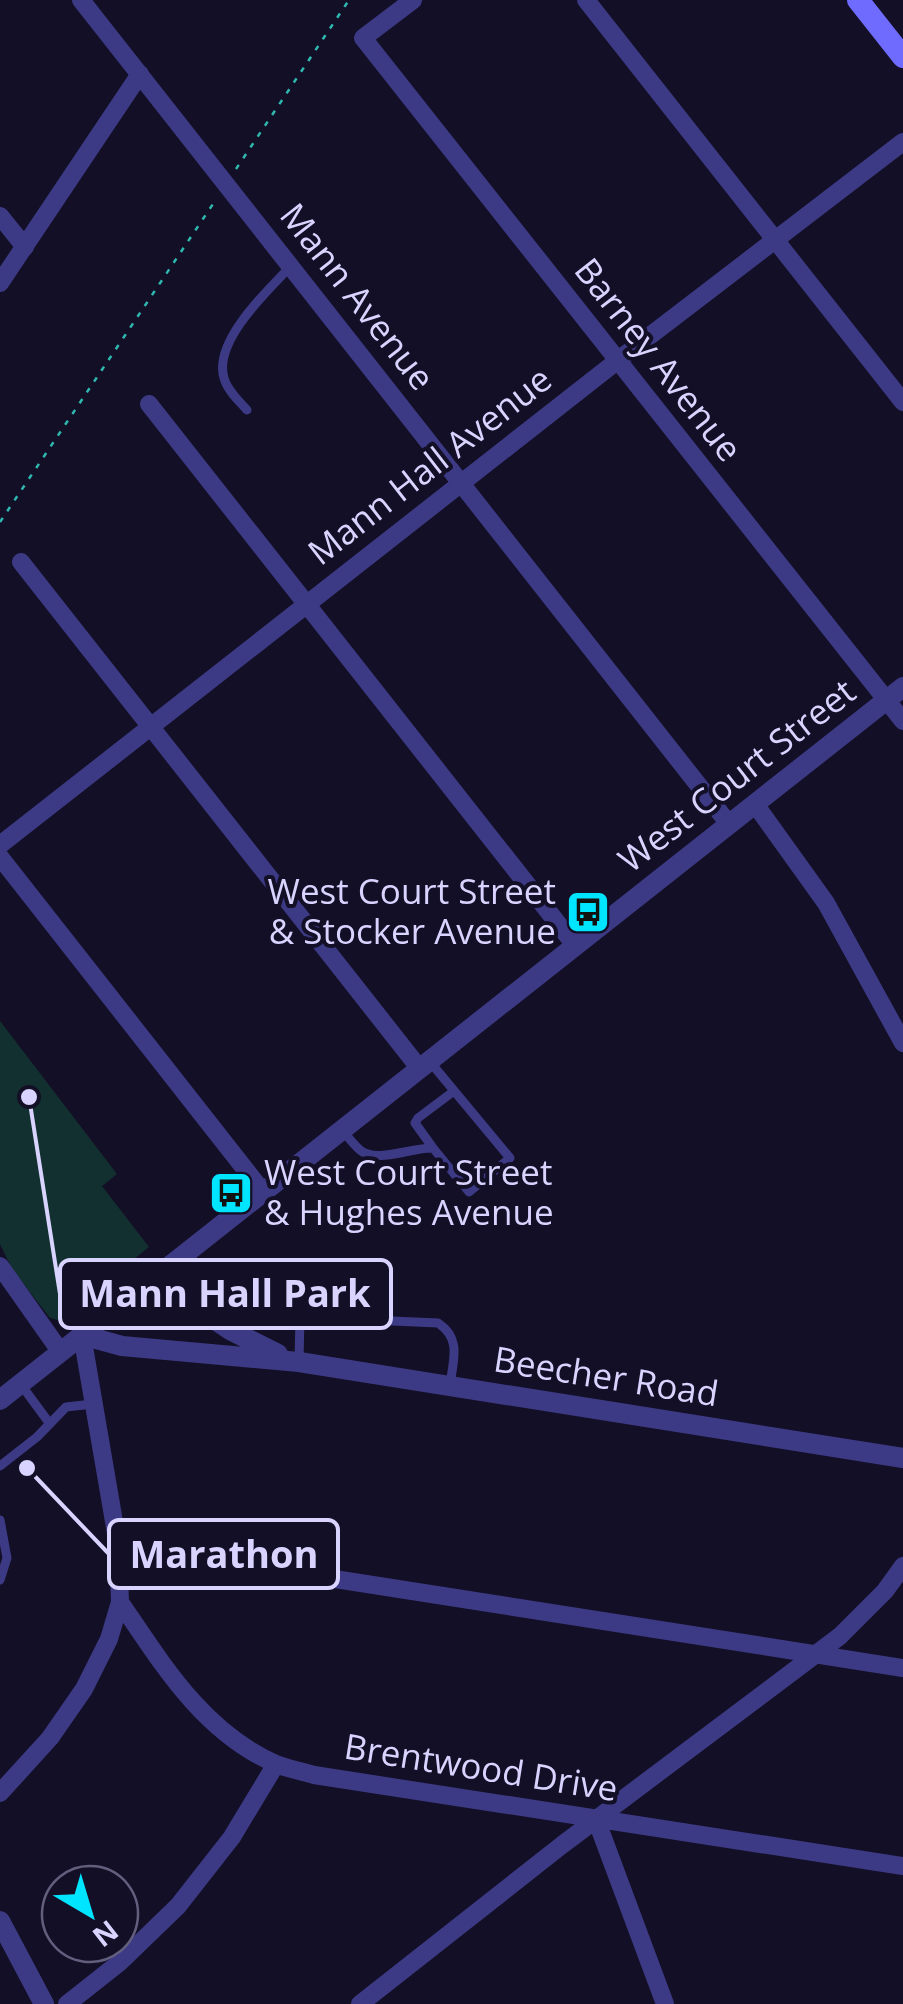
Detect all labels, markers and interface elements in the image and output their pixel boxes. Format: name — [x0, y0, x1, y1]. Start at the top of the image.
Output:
street label: Mann Avenue — [270, 193, 446, 399]
street label: Barney Avenue — [565, 248, 753, 470]
street label: Mann Hall Avenue — [298, 355, 560, 575]
street label: West Court Street — [608, 668, 864, 882]
place label: West Court Street & Stocker Avenue — [268, 867, 556, 954]
bus stop icon: West Court Street & Stocker Avenue — [565, 889, 611, 935]
place label: West Court Street & Hughes Avenue — [264, 1148, 554, 1235]
bus stop icon: West Court Street & Hughes Avenue — [208, 1170, 254, 1216]
callout: Mann Hall Park — [60, 1260, 391, 1328]
text: Mann Hall Park — [79, 1266, 371, 1318]
street label: Beecher Road — [491, 1335, 722, 1416]
callout: Marathon — [109, 1520, 338, 1588]
text: Marathon — [130, 1527, 318, 1579]
street label: Brentwood Drive — [341, 1722, 621, 1811]
north arrow — [40, 1864, 140, 1964]
text: N — [85, 1913, 127, 1956]

